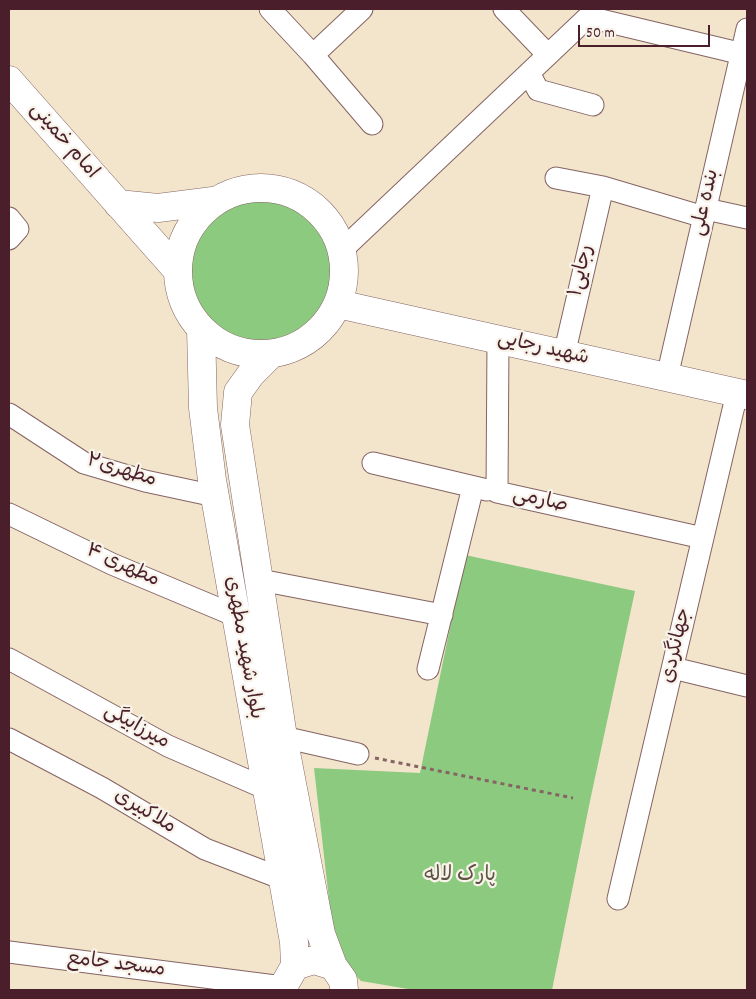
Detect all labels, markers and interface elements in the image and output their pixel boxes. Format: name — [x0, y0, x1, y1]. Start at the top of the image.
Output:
scale bar — [581, 15, 714, 47]
text: 50 m — [586, 23, 615, 45]
street label: امام خمینی — [23, 99, 103, 185]
street label: بنده علی — [688, 167, 726, 239]
street label: رجایی۱ — [565, 243, 601, 299]
street label: شهید رجایی — [495, 328, 591, 372]
street label: مطهری۲ — [83, 450, 159, 494]
street label: صارمی — [510, 484, 570, 520]
street label: مطهری ۴ — [81, 540, 163, 594]
street label: بلوار شهید مطهری — [218, 575, 266, 721]
street label: جهانگردی — [658, 606, 698, 686]
street label: میرزابیگی — [99, 700, 173, 756]
street label: ملاکبیری — [109, 785, 179, 841]
park label: پارک لاله — [424, 865, 496, 889]
street label: مسجد جامع — [66, 948, 166, 984]

